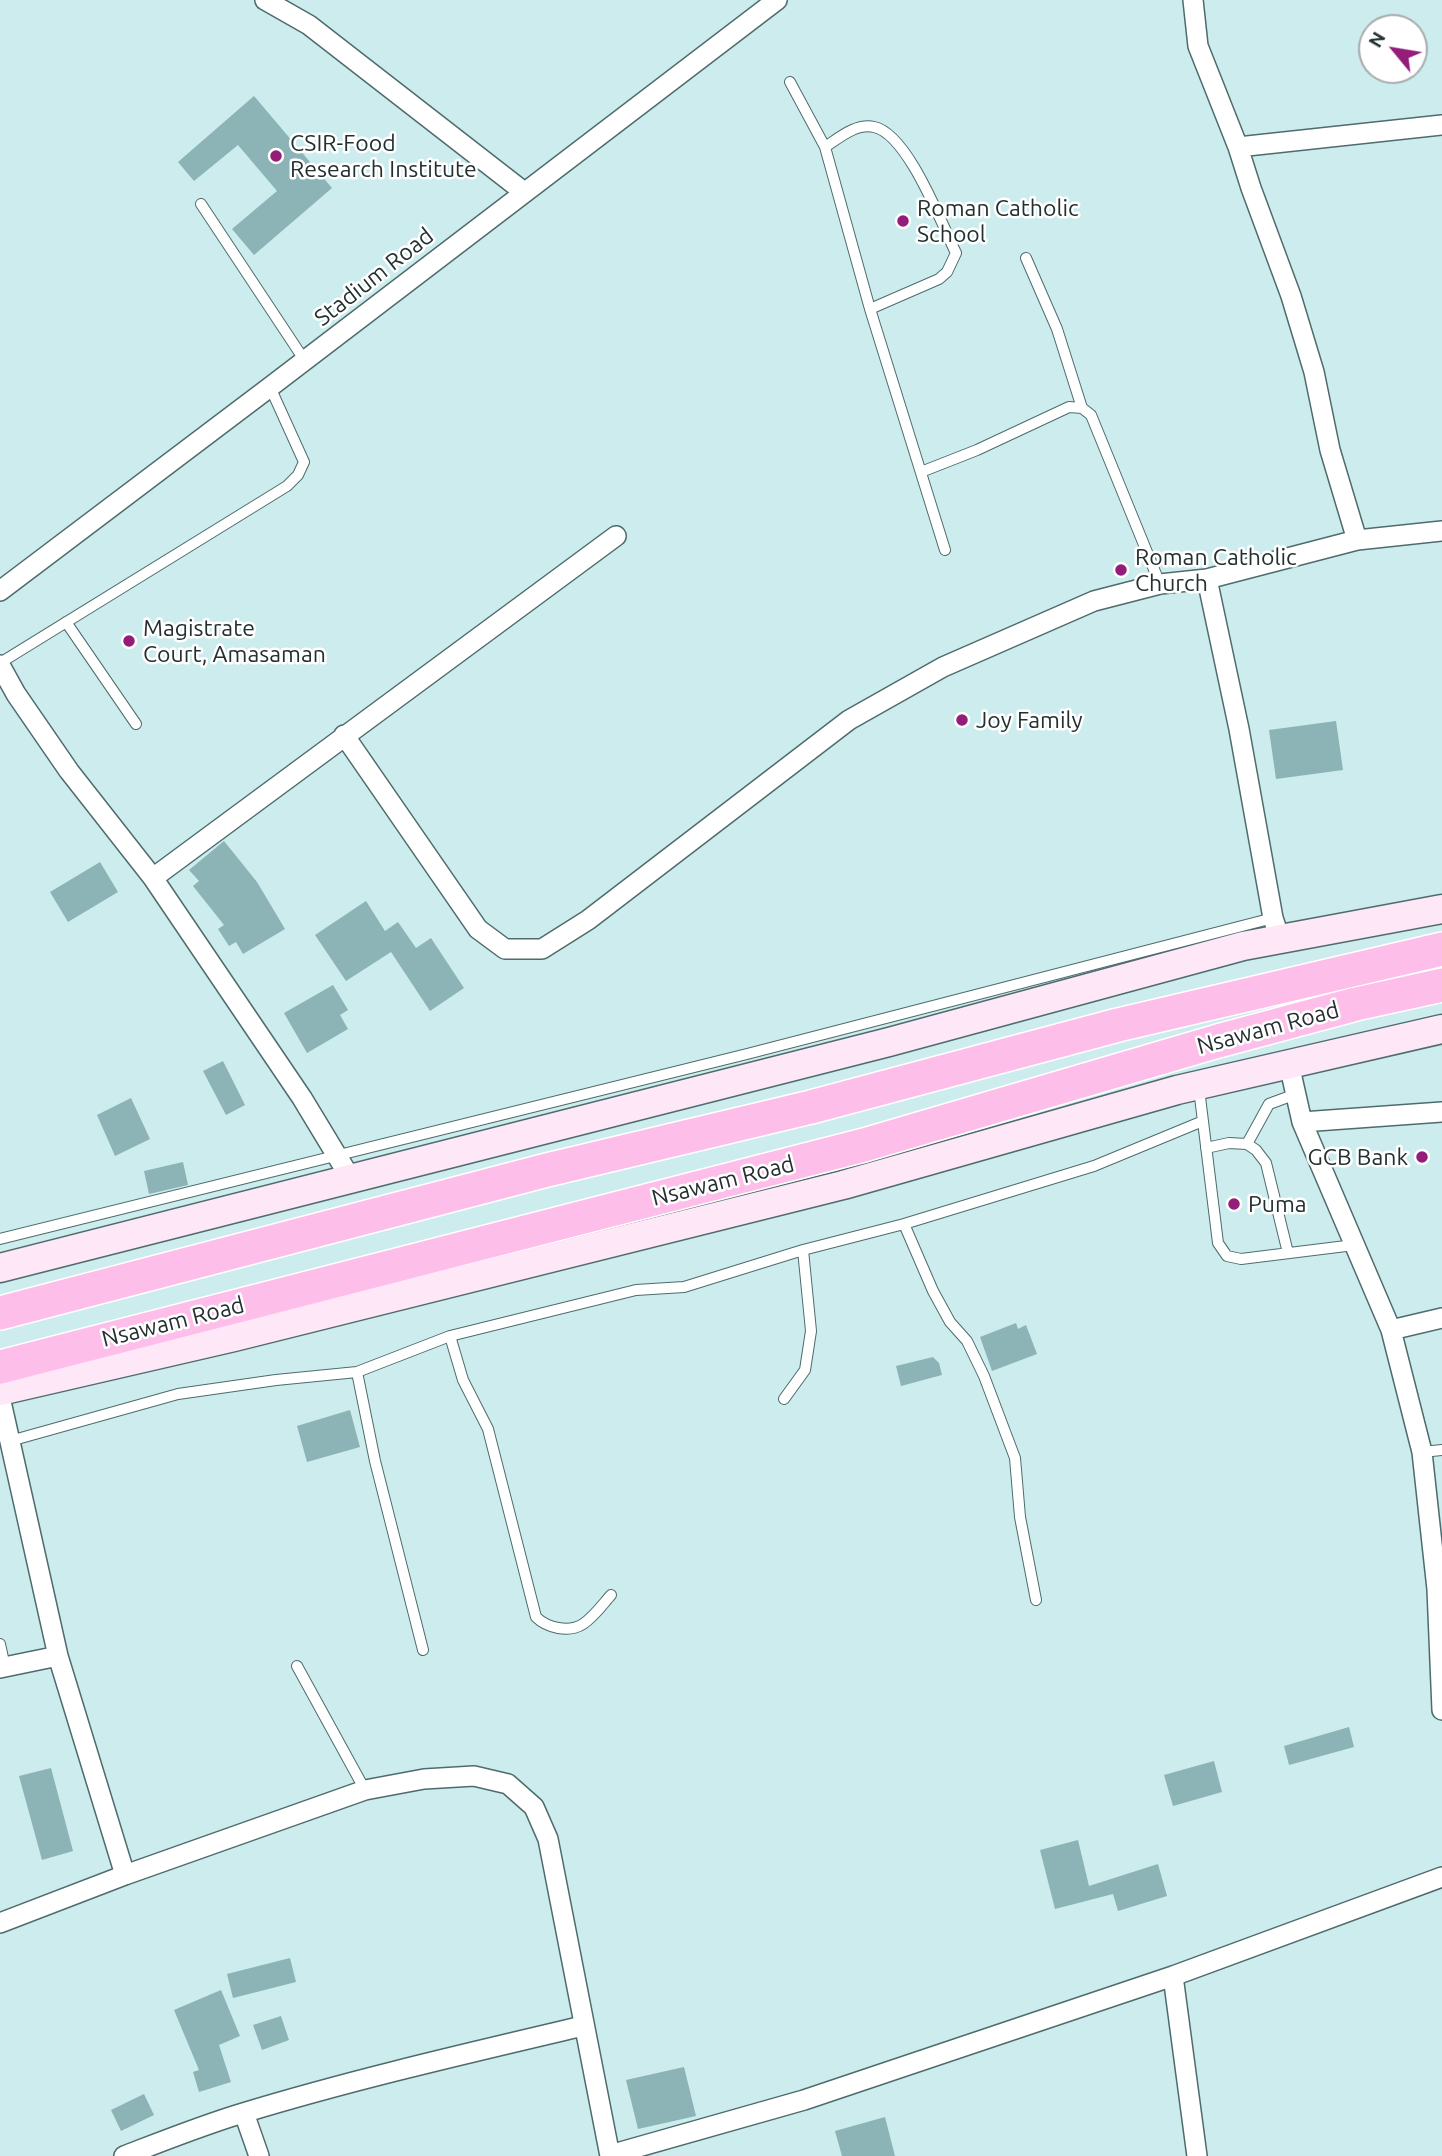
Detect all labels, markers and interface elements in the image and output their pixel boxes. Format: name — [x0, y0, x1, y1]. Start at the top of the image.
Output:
north arrow — [1358, 14, 1428, 84]
text: N — [1363, 28, 1390, 51]
place label: CSIR-Food Research Institute — [290, 129, 477, 183]
marker: CSIR-Food Research Institute — [268, 148, 284, 164]
place label: Roman Catholic School — [917, 194, 1079, 248]
marker: Roman Catholic School — [895, 213, 911, 229]
street label: Stadium Road — [309, 222, 439, 332]
place label: Roman Catholic Church — [1135, 543, 1297, 597]
marker: Roman Catholic Church — [1113, 562, 1129, 578]
place label: Magistrate Court, Amasaman — [143, 614, 326, 668]
marker: Magistrate Court, Amasaman — [121, 633, 137, 649]
place label: Joy Family — [976, 706, 1083, 734]
marker: Joy Family — [954, 712, 970, 728]
street label: Nsawam Road — [1194, 996, 1342, 1060]
place label: GCB Bank — [1308, 1143, 1408, 1171]
marker: GCB Bank — [1414, 1149, 1430, 1165]
street label: Nsawam Road — [649, 1150, 797, 1212]
place label: Puma — [1248, 1190, 1307, 1218]
marker: Puma — [1226, 1196, 1242, 1212]
street label: Nsawam Road — [99, 1291, 247, 1353]

